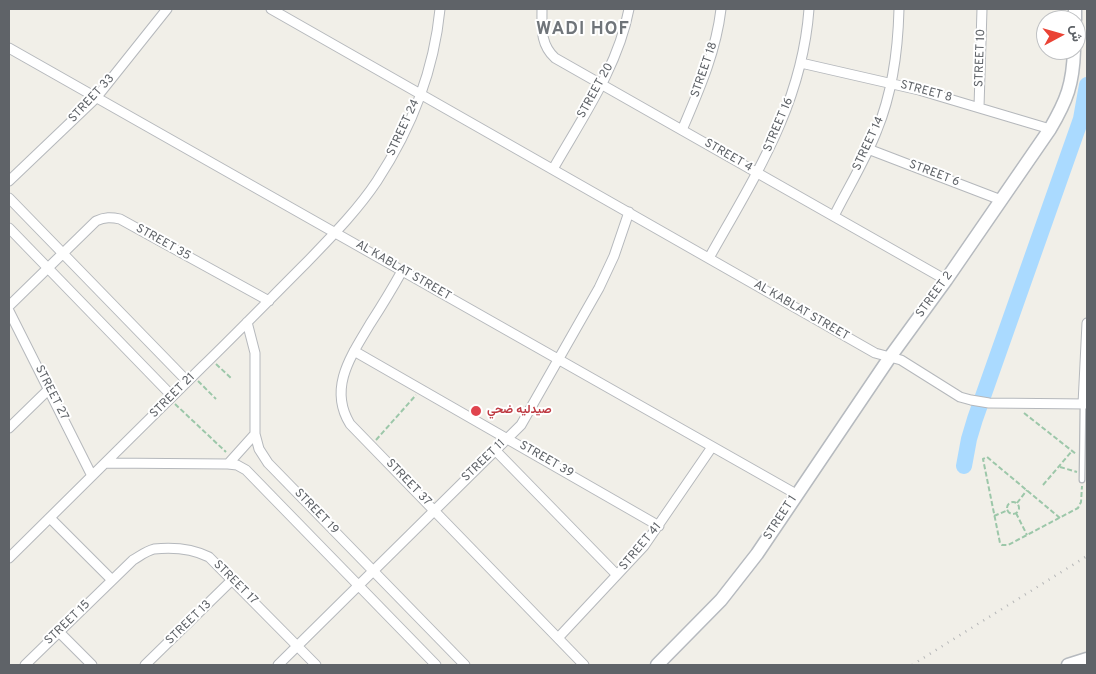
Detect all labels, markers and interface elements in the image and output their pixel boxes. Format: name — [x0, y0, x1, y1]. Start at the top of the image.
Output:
north arrow — [1036, 10, 1086, 60]
district label: WADI HOF — [535, 19, 631, 41]
text: ش — [1066, 24, 1085, 43]
street label: STREET 10 — [973, 29, 989, 87]
street label: STREET 18 — [689, 40, 721, 100]
street label: STREET 20 — [575, 61, 617, 121]
street label: STREET 33 — [66, 72, 118, 126]
street label: STREET 8 — [898, 78, 954, 106]
street label: STREET 16 — [761, 96, 797, 154]
street label: STREET 24 — [385, 97, 423, 159]
street label: STREET 14 — [850, 115, 888, 173]
street label: STREET 4 — [701, 136, 755, 176]
street label: STREET 6 — [907, 158, 961, 190]
street label: STREET 35 — [133, 222, 193, 264]
street label: AL KABLAT STREET — [353, 238, 453, 304]
street label: STREET 2 — [914, 269, 956, 321]
street label: AL KABLAT STREET — [751, 278, 851, 344]
street label: STREET 27 — [31, 363, 71, 423]
street label: STREET 21 — [147, 370, 199, 422]
marker: صيدليه ضحي — [469, 404, 483, 418]
place label: صيدليه ضحي — [487, 404, 552, 418]
street label: STREET 11 — [459, 437, 509, 485]
street label: STREET 39 — [516, 439, 576, 481]
street label: STREET 37 — [382, 457, 434, 509]
street label: STREET 19 — [291, 486, 341, 538]
street label: STREET 1 — [761, 493, 801, 543]
street label: STREET 41 — [617, 520, 665, 574]
street label: STREET 17 — [210, 558, 260, 608]
street label: STREET 15 — [42, 598, 94, 648]
street label: STREET 13 — [163, 598, 215, 648]

